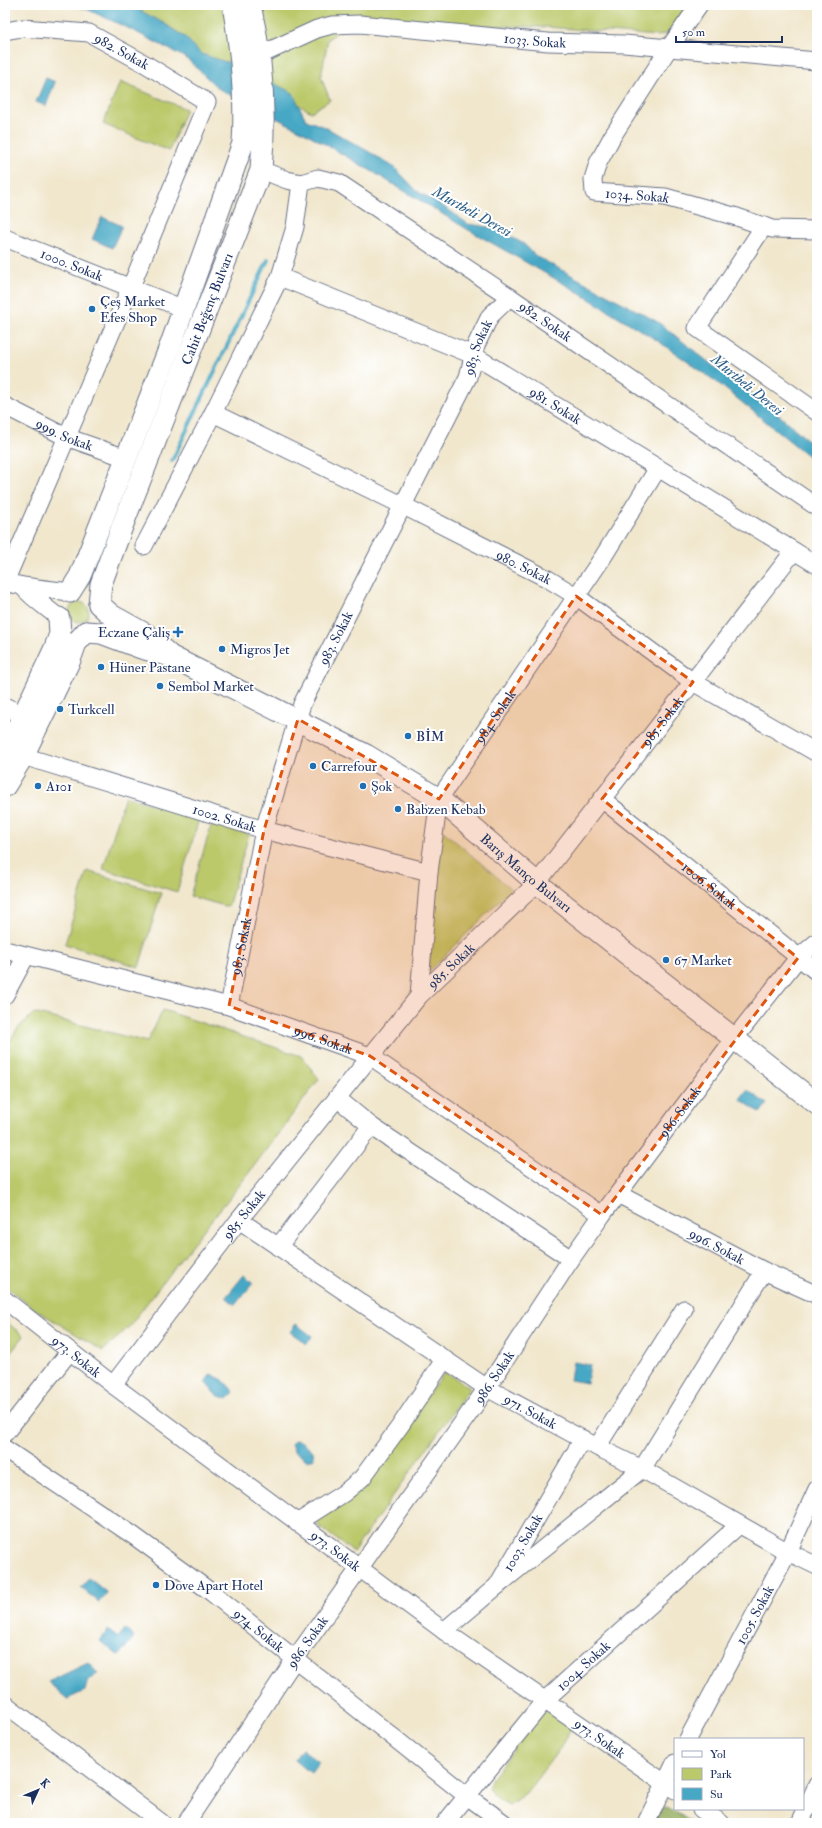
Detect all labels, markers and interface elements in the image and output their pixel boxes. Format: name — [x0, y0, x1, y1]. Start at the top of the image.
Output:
scale bar — [676, 18, 782, 44]
text: 50 m — [682, 25, 706, 40]
street label: 982. Sokak — [91, 29, 153, 73]
street label: 1033. Sokak — [503, 29, 567, 51]
water label: Murtbeli Deresi — [428, 182, 515, 242]
street label: 1034. Sokak — [605, 184, 672, 207]
street label: 1000. Sokak — [38, 245, 106, 285]
street label: Cahit Beğenç Bulvarı — [177, 250, 236, 367]
place label: Çeș Market Efes Shop — [100, 293, 166, 327]
street label: 982. Sokak — [515, 297, 575, 345]
marker: Çeș Market Efes Shop — [87, 304, 97, 314]
street label: 983. Sokak — [460, 316, 496, 378]
water label: Murtbeli Deresi — [706, 349, 787, 420]
street label: 981. Sokak — [526, 383, 585, 428]
street label: 999. Sokak — [32, 414, 95, 454]
street label: 980. Sokak — [492, 545, 555, 588]
street label: 983. Sokak — [314, 608, 356, 669]
place label: Eczane Çaliș — [98, 624, 170, 641]
marker: Eczane Çaliș — [173, 627, 183, 637]
place label: Migros Jet — [230, 641, 290, 658]
marker: Migros Jet — [217, 644, 227, 654]
place label: Hüner Pastane — [109, 659, 191, 676]
marker: Hüner Pastane — [96, 662, 106, 672]
place label: Sembol Market — [168, 678, 254, 695]
marker: Sembol Market — [155, 681, 165, 691]
street label: 984. Sokak — [470, 686, 519, 747]
street label: 985. Sokak — [637, 692, 687, 750]
place label: Turkcell — [68, 701, 115, 718]
marker: Turkcell — [55, 704, 65, 714]
place label: BİM — [416, 728, 445, 745]
marker: BİM — [403, 731, 413, 741]
place label: Carrefour — [321, 758, 378, 775]
marker: Carrefour — [308, 761, 318, 771]
place label: A101 — [45, 778, 72, 795]
place label: Şok — [371, 778, 392, 795]
marker: A101 — [33, 781, 43, 791]
marker: Şok — [358, 781, 368, 791]
street label: 1002. Sokak — [191, 800, 259, 836]
place label: Babzen Kebab — [406, 801, 486, 818]
marker: Babzen Kebab — [393, 804, 403, 814]
street label: Barış Manço Bulvarı — [477, 830, 576, 916]
street label: 1006. Sokak — [679, 858, 741, 913]
street label: 983. Sokak — [227, 916, 255, 977]
street label: 985. Sokak — [423, 939, 478, 993]
place label: 67 Market — [674, 952, 732, 969]
marker: 67 Market — [661, 955, 671, 965]
street label: 996. Sokak — [291, 1021, 355, 1058]
street label: 986. Sokak — [654, 1082, 705, 1142]
street label: 985. Sokak — [218, 1186, 269, 1243]
street label: 996. Sokak — [685, 1224, 748, 1268]
street label: 973. Sokak — [48, 1331, 105, 1381]
street label: 986. Sokak — [470, 1347, 518, 1408]
street label: 971. Sokak — [500, 1390, 560, 1433]
street label: 1003. Sokak — [499, 1510, 546, 1574]
street label: 973. Sokak — [307, 1526, 364, 1575]
place label: Dove Apart Hotel — [164, 1577, 264, 1595]
marker: Dove Apart Hotel — [151, 1580, 161, 1590]
street label: 1005. Sokak — [732, 1582, 777, 1647]
street label: 974. Sokak — [229, 1604, 288, 1656]
street label: 986. Sokak — [282, 1612, 332, 1672]
street label: 1004. Sokak — [553, 1637, 614, 1694]
street label: 973. Sokak — [570, 1714, 629, 1762]
legend — [674, 1738, 804, 1810]
text: Yol — [710, 1747, 726, 1762]
text: Park — [710, 1767, 732, 1782]
north arrow — [18, 1770, 58, 1810]
text: K — [37, 1776, 53, 1792]
text: Su — [710, 1787, 723, 1802]

